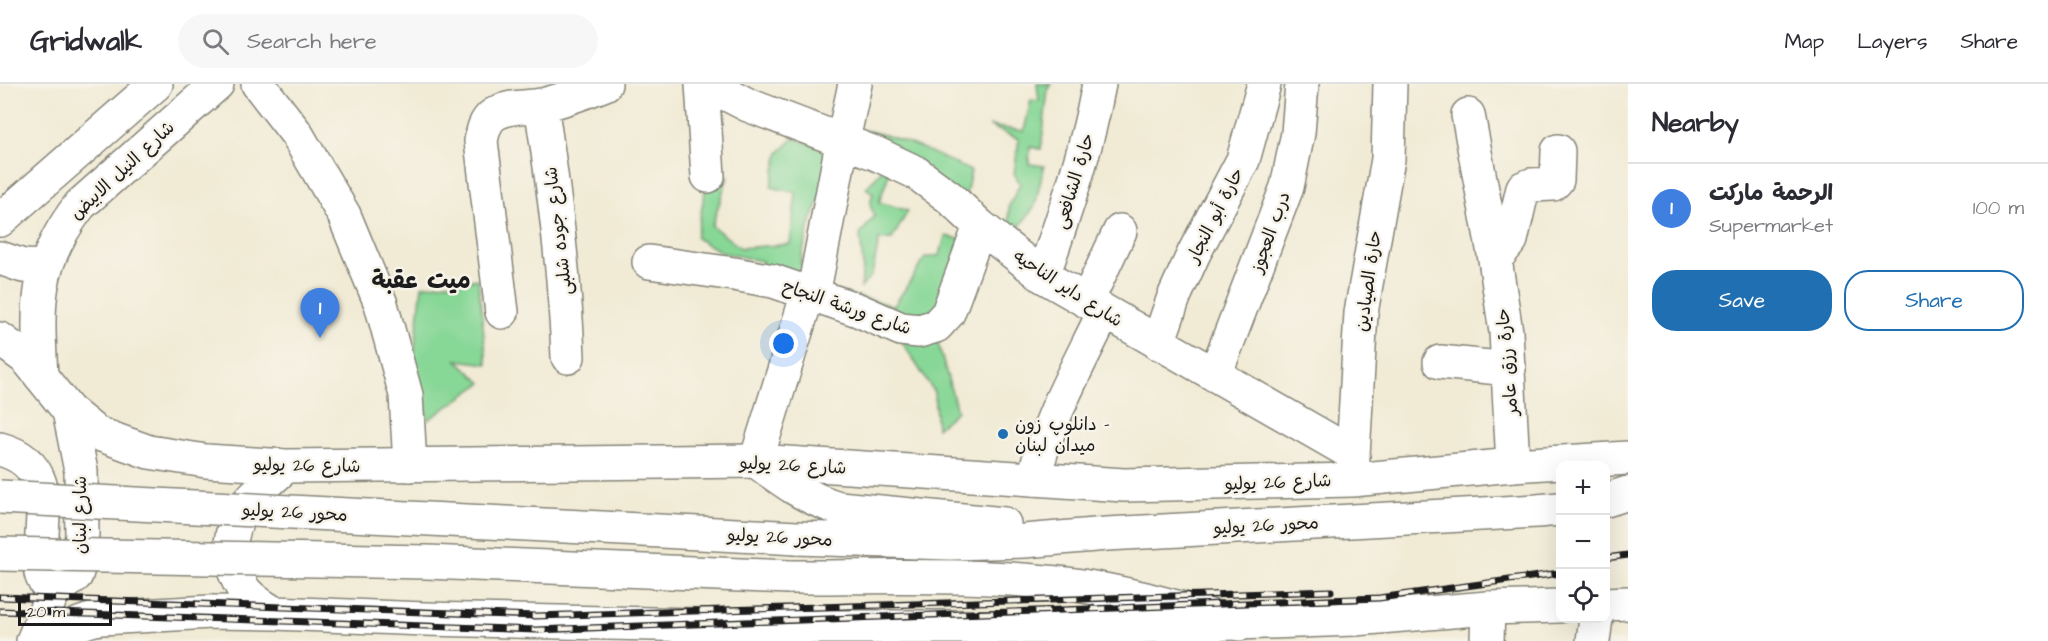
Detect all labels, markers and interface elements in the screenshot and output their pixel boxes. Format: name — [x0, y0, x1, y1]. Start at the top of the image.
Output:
search box — [178, 14, 598, 68]
text: Gridwalk — [30, 22, 142, 61]
icon: search — [199, 25, 232, 58]
text: Search here — [247, 26, 377, 57]
text: Map — [1784, 27, 1824, 56]
text: Layers — [1857, 27, 1927, 56]
text: Share — [1960, 27, 2018, 56]
text: Nearby — [1652, 105, 1739, 141]
street label: شارع النيل الابيض — [64, 115, 180, 226]
street label: حارة الشافعى — [1048, 130, 1101, 232]
street label: حارة أبو النجار — [1180, 163, 1250, 269]
street label: شارع جوده شلبى — [538, 165, 579, 297]
text: الرحمة ماركت — [1709, 178, 1833, 209]
street label: درب العجوز — [1244, 188, 1297, 278]
text: 1 — [1670, 194, 1673, 222]
text: 100 m — [1973, 194, 2024, 222]
text: Supermarket — [1709, 212, 1833, 240]
street label: حارة الصيادين — [1349, 229, 1388, 333]
street label: شارع داير الناحيه — [1008, 244, 1127, 333]
district label: ميت عقبة — [371, 264, 471, 298]
button: Save — [1652, 270, 1832, 331]
button: Share — [1844, 270, 2024, 331]
street label: شارع ورشة النجاح — [779, 274, 915, 341]
pin: 1 — [300, 288, 340, 338]
street label: حارة رزق عامر — [1490, 307, 1525, 419]
your location — [769, 329, 798, 358]
place label: دانلوپ زون - ميدان لبنان — [1015, 412, 1110, 458]
marker: دانلوپ زون - ميدان لبنان — [996, 427, 1010, 441]
street label: شارع 26 يوليو — [738, 450, 847, 481]
street label: شارع 26 يوليو — [252, 452, 361, 479]
map controls — [1556, 461, 1610, 623]
button: + — [1556, 461, 1610, 515]
street label: شارع 26 يوليو — [1223, 468, 1332, 497]
street label: شارع لبنان — [68, 476, 93, 554]
street label: محور 26 يوليو — [241, 497, 348, 528]
street label: محور 26 يوليو — [1212, 510, 1319, 541]
button: − — [1556, 515, 1610, 569]
street label: محور 26 يوليو — [726, 522, 833, 553]
button: locate — [1556, 569, 1610, 623]
scale bar — [18, 599, 112, 626]
text: 20 m — [27, 601, 65, 623]

